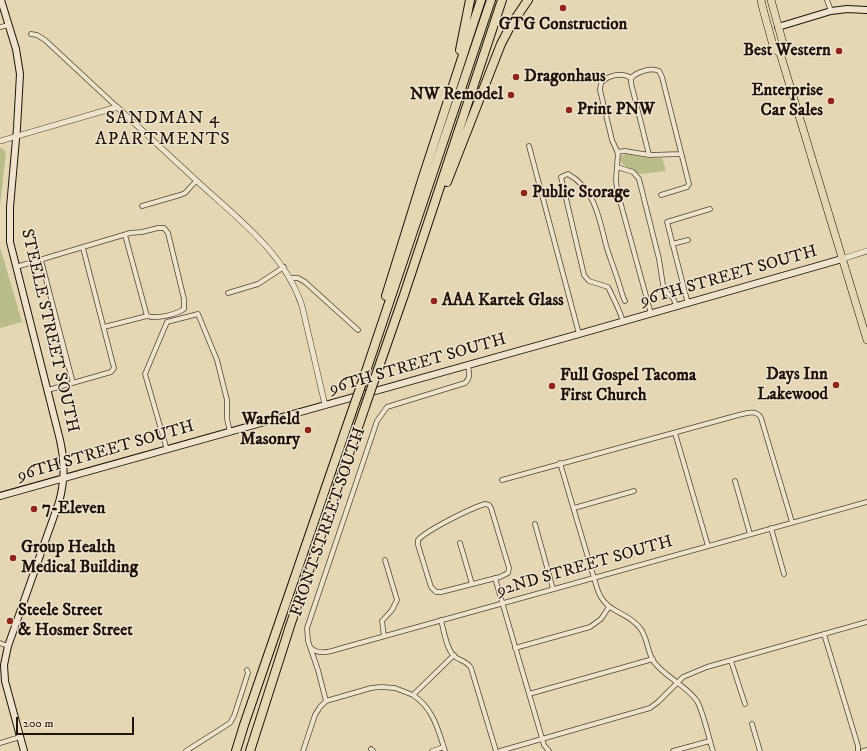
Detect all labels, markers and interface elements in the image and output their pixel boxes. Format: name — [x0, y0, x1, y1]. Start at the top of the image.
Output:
marker: GTG Construction — [558, 3, 568, 13]
place label: GTG Construction — [499, 15, 627, 35]
place label: Best Western — [743, 41, 831, 61]
marker: Best Western — [834, 46, 844, 56]
place label: Dragonhaus — [524, 67, 606, 87]
marker: Dragonhaus — [511, 72, 521, 82]
place label: Enterprise Car Sales — [751, 81, 823, 121]
place label: NW Remodel — [410, 85, 503, 105]
marker: NW Remodel — [506, 90, 516, 100]
marker: Enterprise Car Sales — [826, 96, 836, 106]
place label: Print PNW — [577, 100, 655, 120]
marker: Print PNW — [564, 105, 574, 115]
district label: SANDMAN 4 APARTMENTS — [95, 108, 231, 150]
place label: Public Storage — [532, 183, 630, 203]
marker: Public Storage — [519, 188, 529, 198]
street label: STEELE STREET SOUTH — [16, 227, 82, 435]
street label: 96TH STREET SOUTH — [638, 242, 820, 312]
place label: AAA Kartek Glass — [442, 291, 564, 311]
marker: AAA Kartek Glass — [429, 296, 439, 306]
street label: 96TH STREET SOUTH — [327, 330, 509, 400]
place label: Days Inn Lakewood — [757, 365, 828, 405]
place label: Full Gospel Tacoma First Church — [560, 366, 696, 406]
marker: Days Inn Lakewood — [831, 380, 841, 390]
marker: Full Gospel Tacoma First Church — [547, 381, 557, 391]
place label: Warfield Masonry — [240, 410, 300, 450]
street label: 96TH STREET SOUTH — [15, 417, 197, 487]
street label: FRONT STREET SOUTH — [287, 425, 371, 619]
marker: Warfield Masonry — [303, 425, 313, 435]
place label: 7-Eleven — [42, 499, 105, 519]
marker: 7-Eleven — [29, 504, 39, 514]
street label: 92ND STREET SOUTH — [495, 532, 675, 602]
place label: Group Health Medical Building — [21, 538, 138, 578]
marker: Group Health Medical Building — [8, 553, 18, 563]
place label: Steele Street & Hosmer Street — [18, 601, 133, 641]
marker: Steele Street & Hosmer Street — [5, 616, 15, 626]
scale bar — [18, 709, 136, 735]
text: 200 m — [23, 716, 53, 731]

